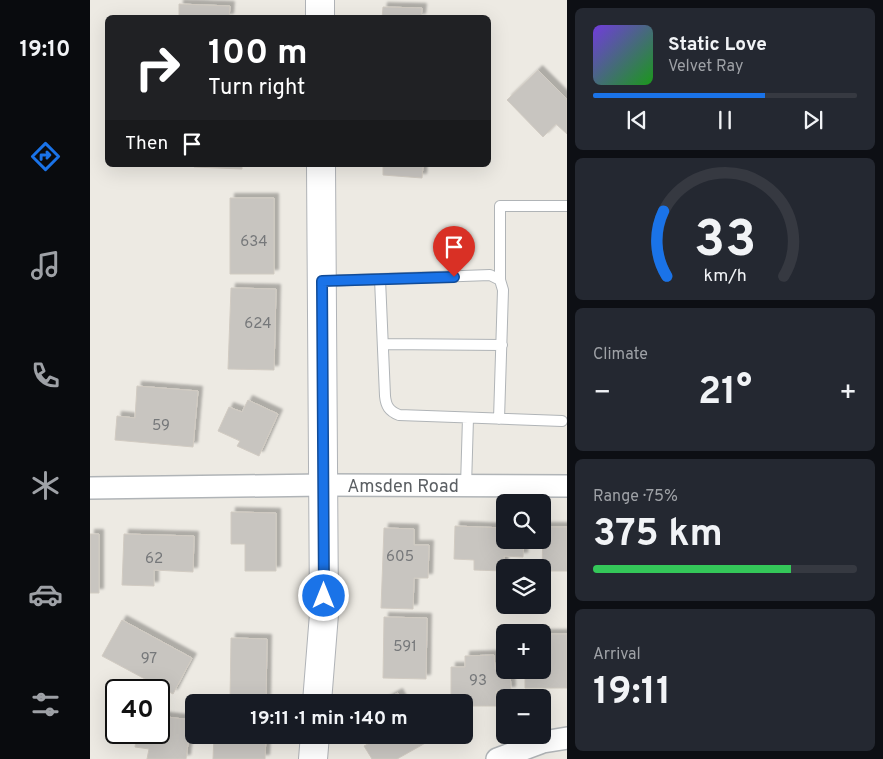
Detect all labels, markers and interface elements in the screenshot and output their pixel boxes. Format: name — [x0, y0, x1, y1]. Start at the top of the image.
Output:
text: 100 m — [208, 32, 308, 76]
text: Static Love — [668, 33, 767, 57]
icon: right — [125, 35, 190, 100]
text: 19:10 — [20, 37, 70, 64]
text: Velvet Ray — [668, 57, 743, 77]
text: Turn right — [208, 75, 305, 102]
icon: previous — [623, 106, 651, 134]
icon: pause — [711, 106, 739, 134]
icon: next — [799, 106, 827, 134]
icon: arrive — [178, 130, 206, 158]
text: Then — [125, 132, 168, 156]
icon: directions — [28, 139, 63, 174]
text: 33 — [694, 209, 756, 275]
pin — [433, 226, 475, 277]
house number: 634 — [240, 233, 268, 252]
icon: arrive — [440, 233, 468, 261]
icon: music — [28, 248, 63, 283]
text: km/h — [703, 265, 747, 288]
house number: 624 — [244, 315, 272, 334]
text: Climate — [593, 345, 648, 365]
icon: phone — [28, 358, 63, 393]
text: 21° — [698, 369, 752, 418]
text: − — [593, 376, 611, 412]
text: + — [839, 376, 857, 412]
house number: 59 — [152, 417, 170, 436]
icon: climate — [28, 468, 63, 503]
street label: Amsden Road — [347, 476, 459, 499]
text: Range · 75% — [593, 487, 678, 507]
map controls — [496, 494, 551, 744]
button: search — [496, 494, 551, 549]
text: 375 km — [593, 511, 723, 560]
house number: 605 — [386, 548, 414, 567]
house number: 62 — [145, 550, 163, 569]
button: layers — [496, 559, 551, 614]
position arrow — [297, 569, 349, 621]
icon: car — [28, 577, 63, 612]
button: + — [496, 624, 551, 679]
house number: 591 — [393, 638, 417, 657]
text: Arrival — [593, 645, 641, 665]
house number: 97 — [141, 650, 157, 669]
text: 19:11 — [593, 669, 671, 718]
house number: 93 — [469, 672, 487, 691]
speed limit sign: 40 — [105, 679, 170, 744]
icon: filters — [28, 687, 63, 722]
button: − — [496, 689, 551, 744]
text: 19:11 · 1 min · 140 m — [250, 707, 408, 731]

